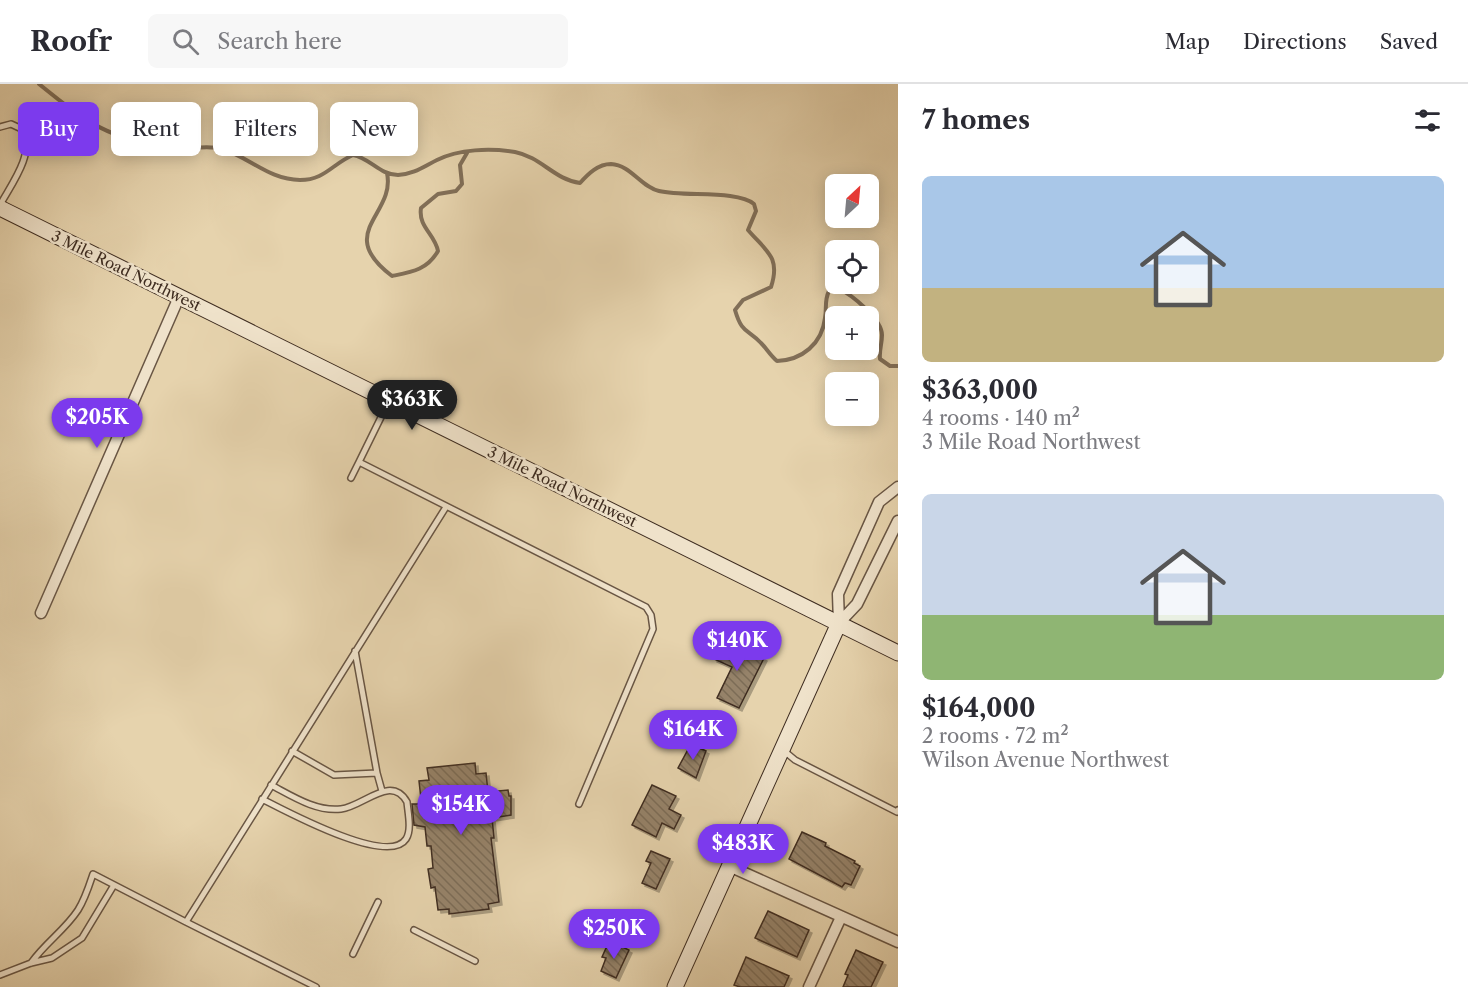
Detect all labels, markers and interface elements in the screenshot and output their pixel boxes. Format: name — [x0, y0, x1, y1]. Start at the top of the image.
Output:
search box — [148, 14, 568, 68]
text: Roofr — [30, 24, 112, 58]
icon: search — [169, 25, 202, 58]
text: Search here — [217, 28, 342, 55]
text: Map — [1165, 29, 1210, 54]
text: Directions — [1243, 29, 1347, 54]
text: Saved — [1380, 29, 1438, 54]
chip: Buy — [18, 102, 99, 156]
chip: Rent — [111, 102, 201, 156]
chip: Filters — [213, 102, 318, 156]
chip: New — [330, 102, 418, 156]
text: 7 homes — [922, 104, 1030, 136]
icon: filters — [1411, 104, 1444, 137]
north arrow — [825, 174, 879, 228]
map controls — [825, 174, 879, 426]
icon: home — [1129, 215, 1237, 323]
street label: 3 Mile Road Northwest — [48, 226, 205, 315]
button: locate — [825, 240, 879, 294]
button: + — [825, 306, 879, 360]
button: − — [825, 372, 879, 426]
text: $363,000 — [922, 374, 1038, 406]
pin: $363K — [370, 380, 454, 431]
text: $363K — [381, 387, 443, 411]
pin: $205K — [55, 398, 139, 449]
text: $205K — [66, 405, 128, 429]
text: 4 rooms · 140 m² — [922, 406, 1080, 430]
text: 3 Mile Road Northwest — [922, 430, 1141, 454]
street label: 3 Mile Road Northwest — [484, 442, 641, 531]
icon: home — [1129, 533, 1237, 641]
pin: $140K — [695, 621, 779, 672]
text: $140K — [707, 628, 767, 652]
text: $164,000 — [922, 692, 1036, 724]
pin: $164K — [651, 710, 735, 761]
text: $164K — [663, 717, 723, 741]
text: 2 rooms · 72 m² — [922, 724, 1069, 748]
text: Wilson Avenue Northwest — [922, 748, 1169, 772]
pin: $154K — [419, 785, 503, 836]
text: $154K — [431, 792, 491, 816]
pin: $483K — [701, 824, 785, 875]
text: $483K — [712, 831, 774, 855]
pin: $250K — [572, 909, 656, 960]
text: $250K — [583, 916, 645, 940]

